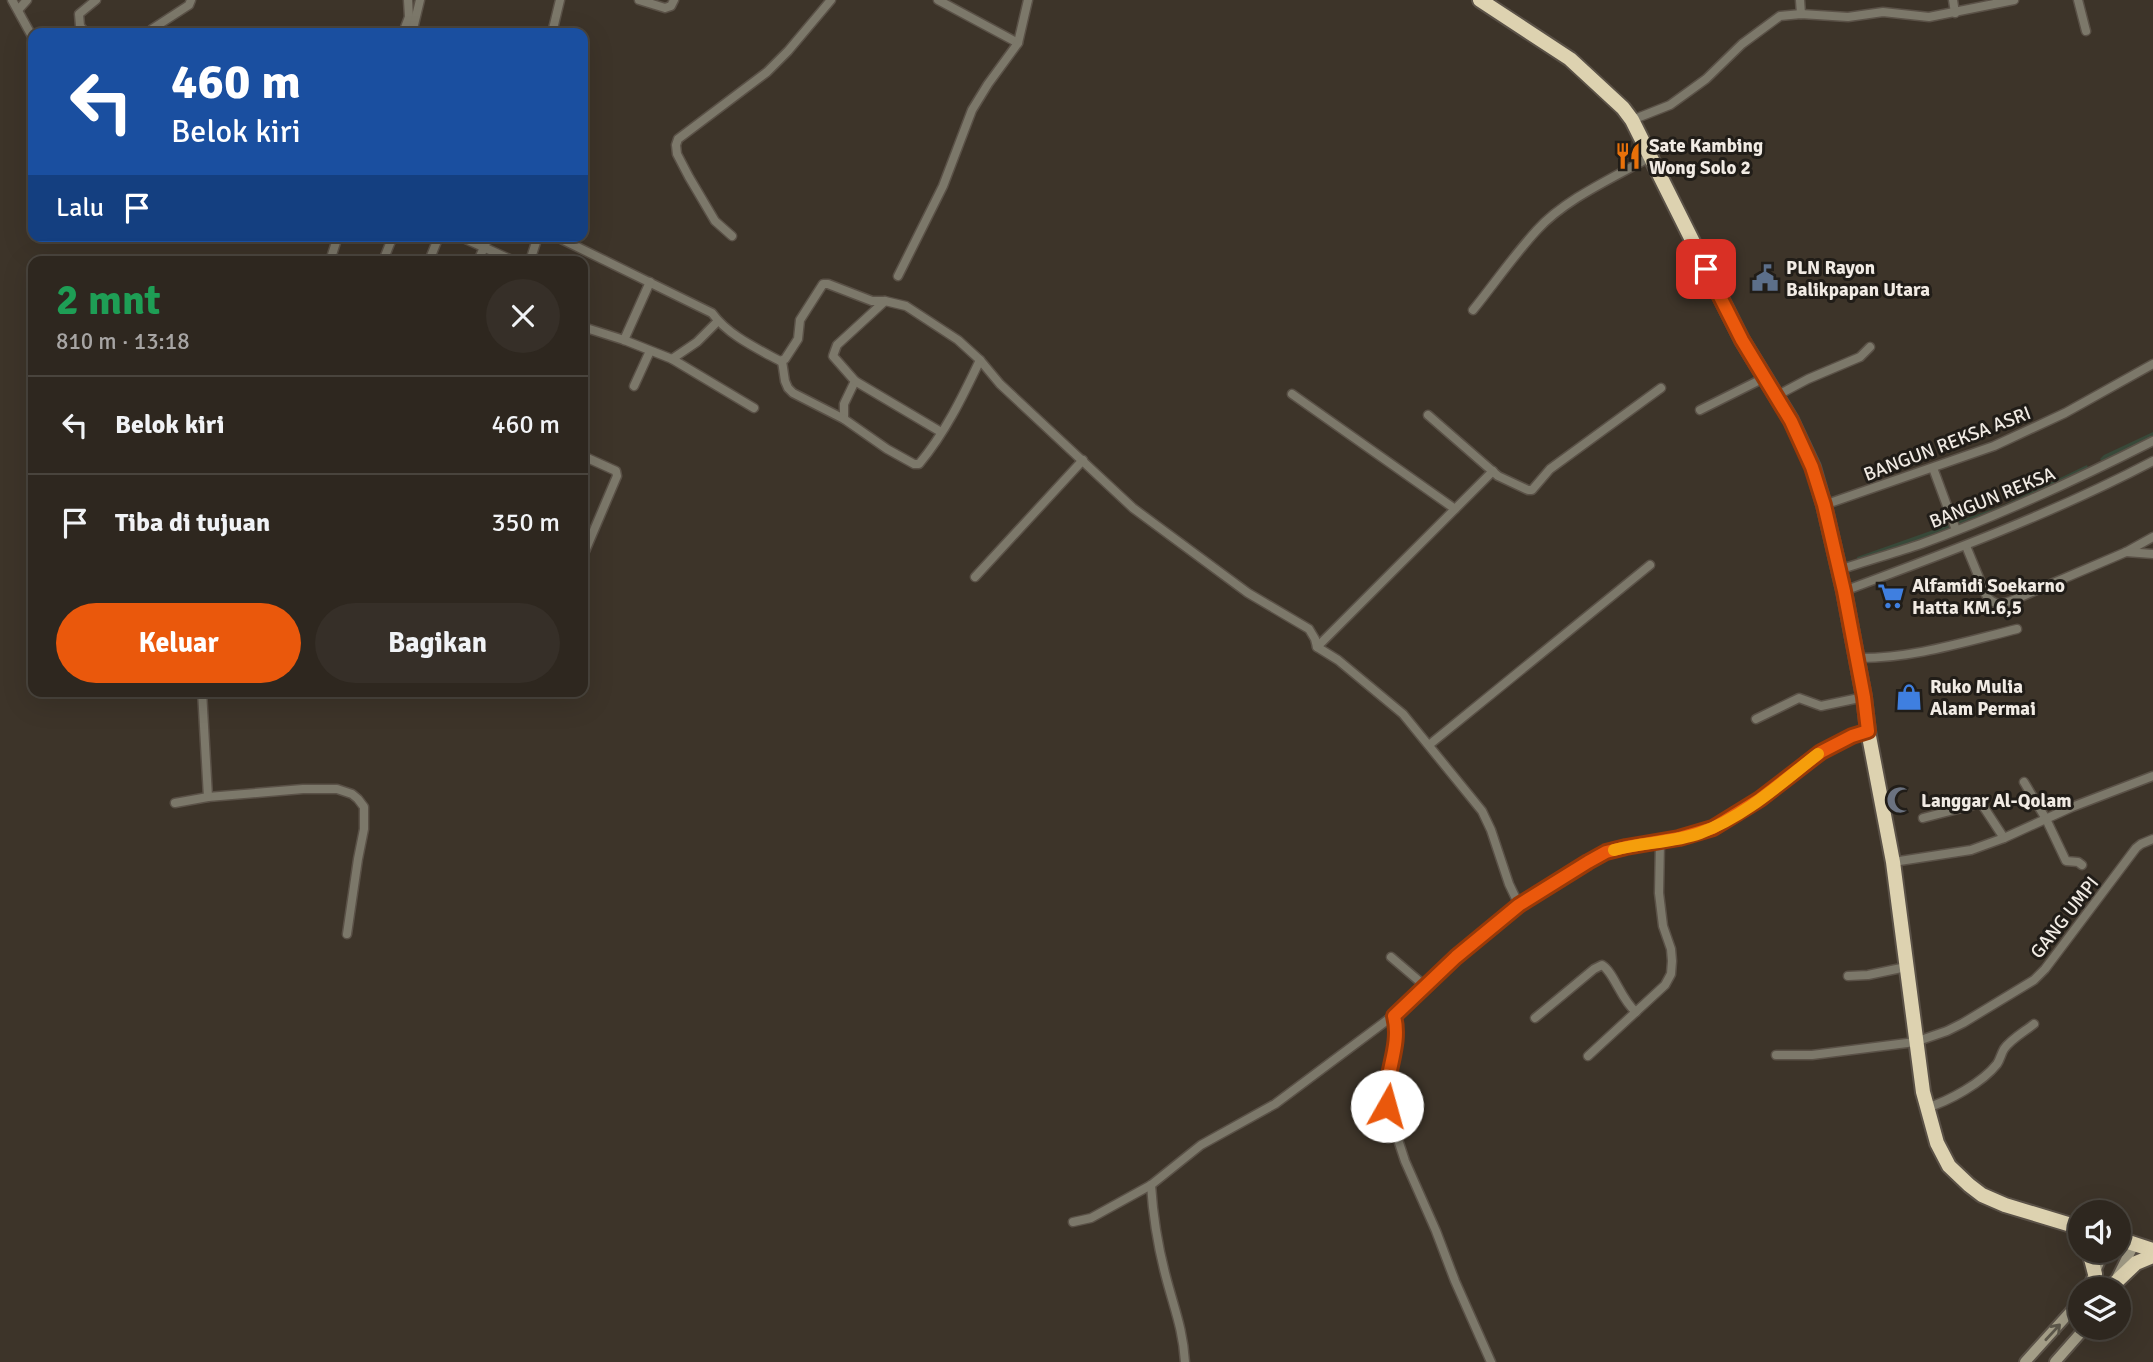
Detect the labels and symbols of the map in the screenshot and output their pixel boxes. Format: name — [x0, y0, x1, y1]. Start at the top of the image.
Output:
place label: Sate Kambing Wong Solo 2 — [1649, 134, 1763, 180]
restaurant icon: Sate Kambing Wong Solo 2 — [1613, 141, 1643, 171]
pin — [1676, 239, 1736, 299]
place label: PLN Rayon Balikpapan Utara — [1786, 256, 1930, 302]
public building icon: PLN Rayon Balikpapan Utara — [1750, 263, 1780, 293]
street label: BANGUN REKSA ASRI — [1860, 401, 2034, 487]
street label: BANGUN REKSA — [1926, 462, 2059, 534]
place label: Alfamidi Soekarno Hatta KM.6,5 — [1912, 574, 2065, 620]
supermarket icon: Alfamidi Soekarno Hatta KM.6,5 — [1876, 581, 1906, 611]
place label: Ruko Mulia Alam Permai — [1930, 675, 2036, 721]
shop icon: Ruko Mulia Alam Permai — [1894, 682, 1924, 712]
mosque icon: Langgar Al-Qolam — [1885, 785, 1915, 815]
place label: Langgar Al-Qolam — [1921, 789, 2072, 813]
street label: GANG UMPI — [2025, 872, 2104, 963]
position arrow — [1350, 1069, 1424, 1143]
one-way arrow — [2045, 1323, 2061, 1341]

